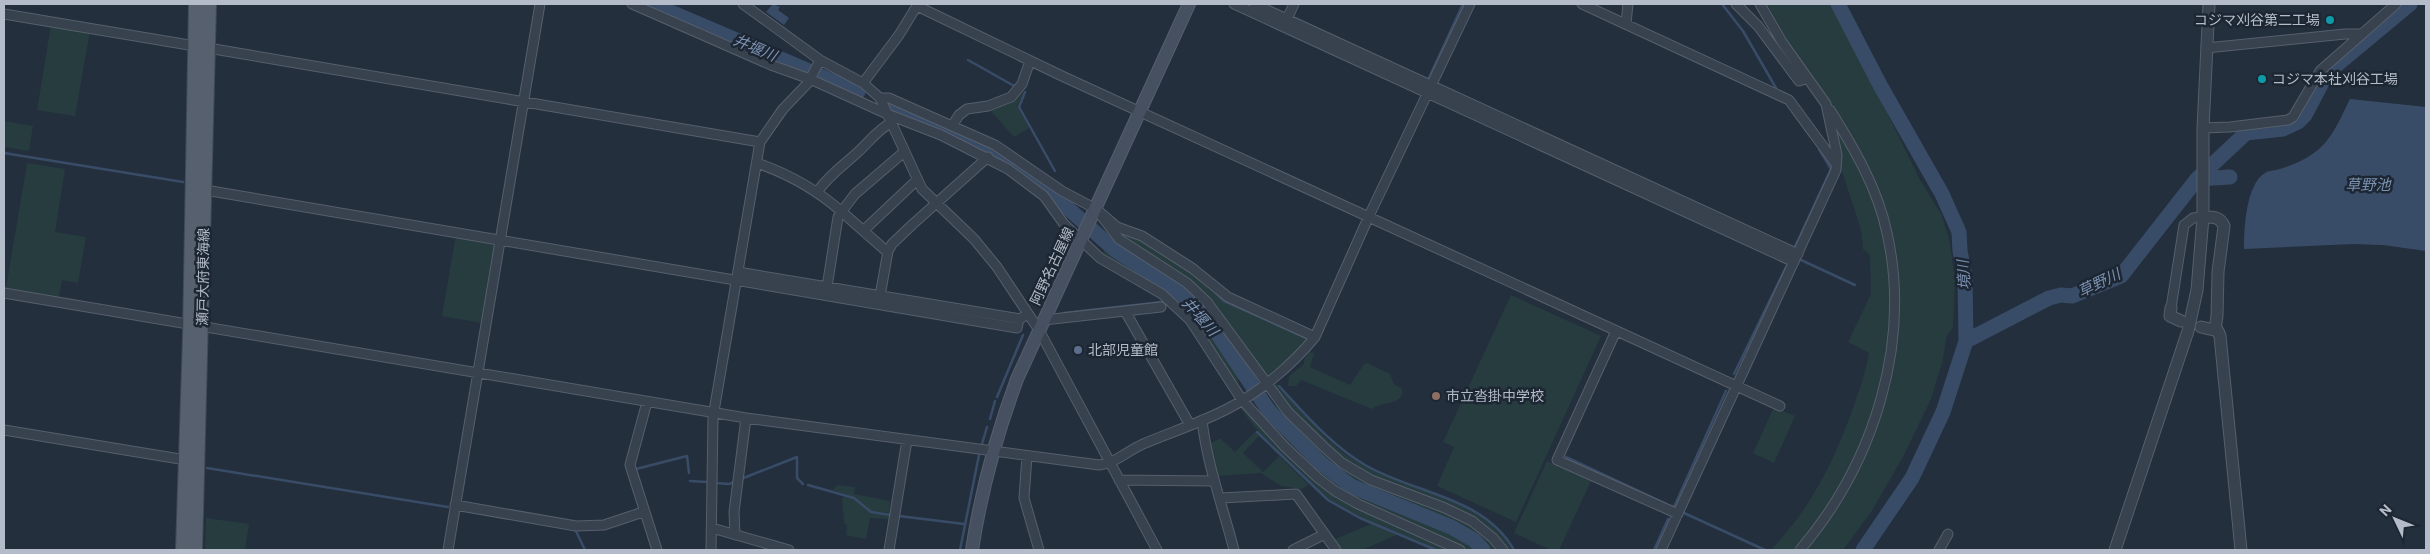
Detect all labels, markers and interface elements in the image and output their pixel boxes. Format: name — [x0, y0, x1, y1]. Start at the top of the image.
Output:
place label: コジマ刈谷第二工場 — [2194, 12, 2320, 28]
marker: コジマ刈谷第二工場 — [2324, 14, 2336, 26]
water label: 井堰川 — [731, 31, 781, 66]
place label: コジマ本社刈谷工場 — [2272, 71, 2398, 87]
marker: コジマ本社刈谷工場 — [2256, 73, 2268, 85]
water label: 草野池 — [2345, 176, 2392, 194]
street label: 阿野名古屋線 — [1027, 225, 1077, 307]
street label: 瀬戸大府東海線 — [194, 228, 212, 326]
water label: 境川 — [1954, 257, 1974, 291]
water label: 草野川 — [2075, 264, 2125, 301]
water label: 井堰川 — [1178, 294, 1223, 341]
place label: 北部児童館 — [1088, 342, 1158, 358]
marker: 北部児童館 — [1072, 344, 1084, 356]
place label: 市立沓掛中学校 — [1446, 388, 1544, 404]
marker: 市立沓掛中学校 — [1430, 390, 1442, 402]
north arrow — [2370, 494, 2420, 544]
text: N — [2376, 501, 2395, 519]

